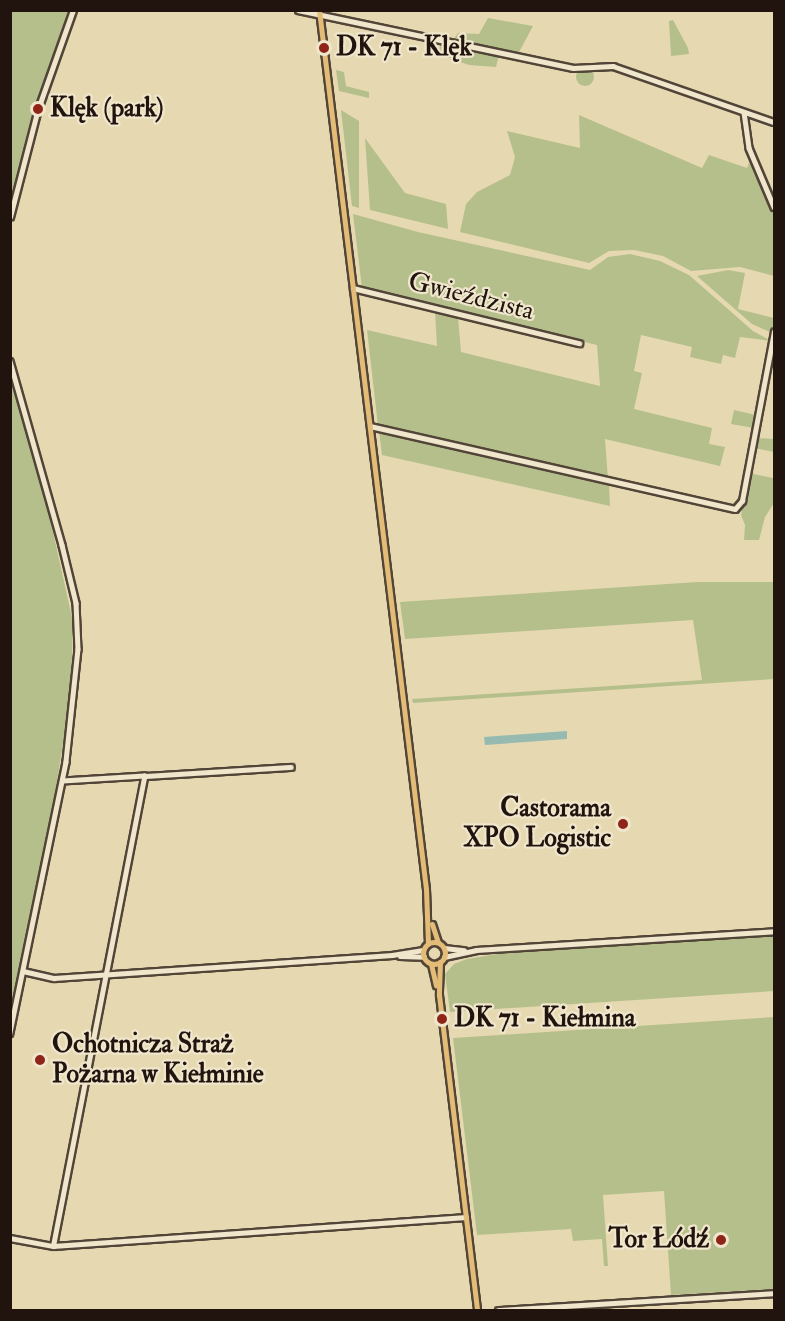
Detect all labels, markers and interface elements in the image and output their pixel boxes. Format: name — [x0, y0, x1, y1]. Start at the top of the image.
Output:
place label: DK 71 - Klęk — [336, 32, 472, 64]
marker: DK 71 - Klęk — [317, 41, 331, 55]
place label: Klęk (park) — [50, 93, 164, 125]
marker: Klęk (park) — [31, 102, 45, 116]
street label: Gwieździsta — [405, 266, 537, 328]
place label: Castorama XPO Logistic — [463, 793, 611, 855]
marker: Castorama XPO Logistic — [616, 817, 630, 831]
place label: DK 71 - Kiełmina — [454, 1003, 635, 1035]
marker: DK 71 - Kiełmina — [435, 1012, 449, 1026]
place label: Ochotnicza Straż Pożarna w Kiełminie — [52, 1029, 264, 1090]
marker: Ochotnicza Straż Pożarna w Kiełminie — [33, 1053, 47, 1067]
place label: Tor Łódź — [609, 1224, 709, 1256]
marker: Tor Łódź — [714, 1233, 728, 1247]

